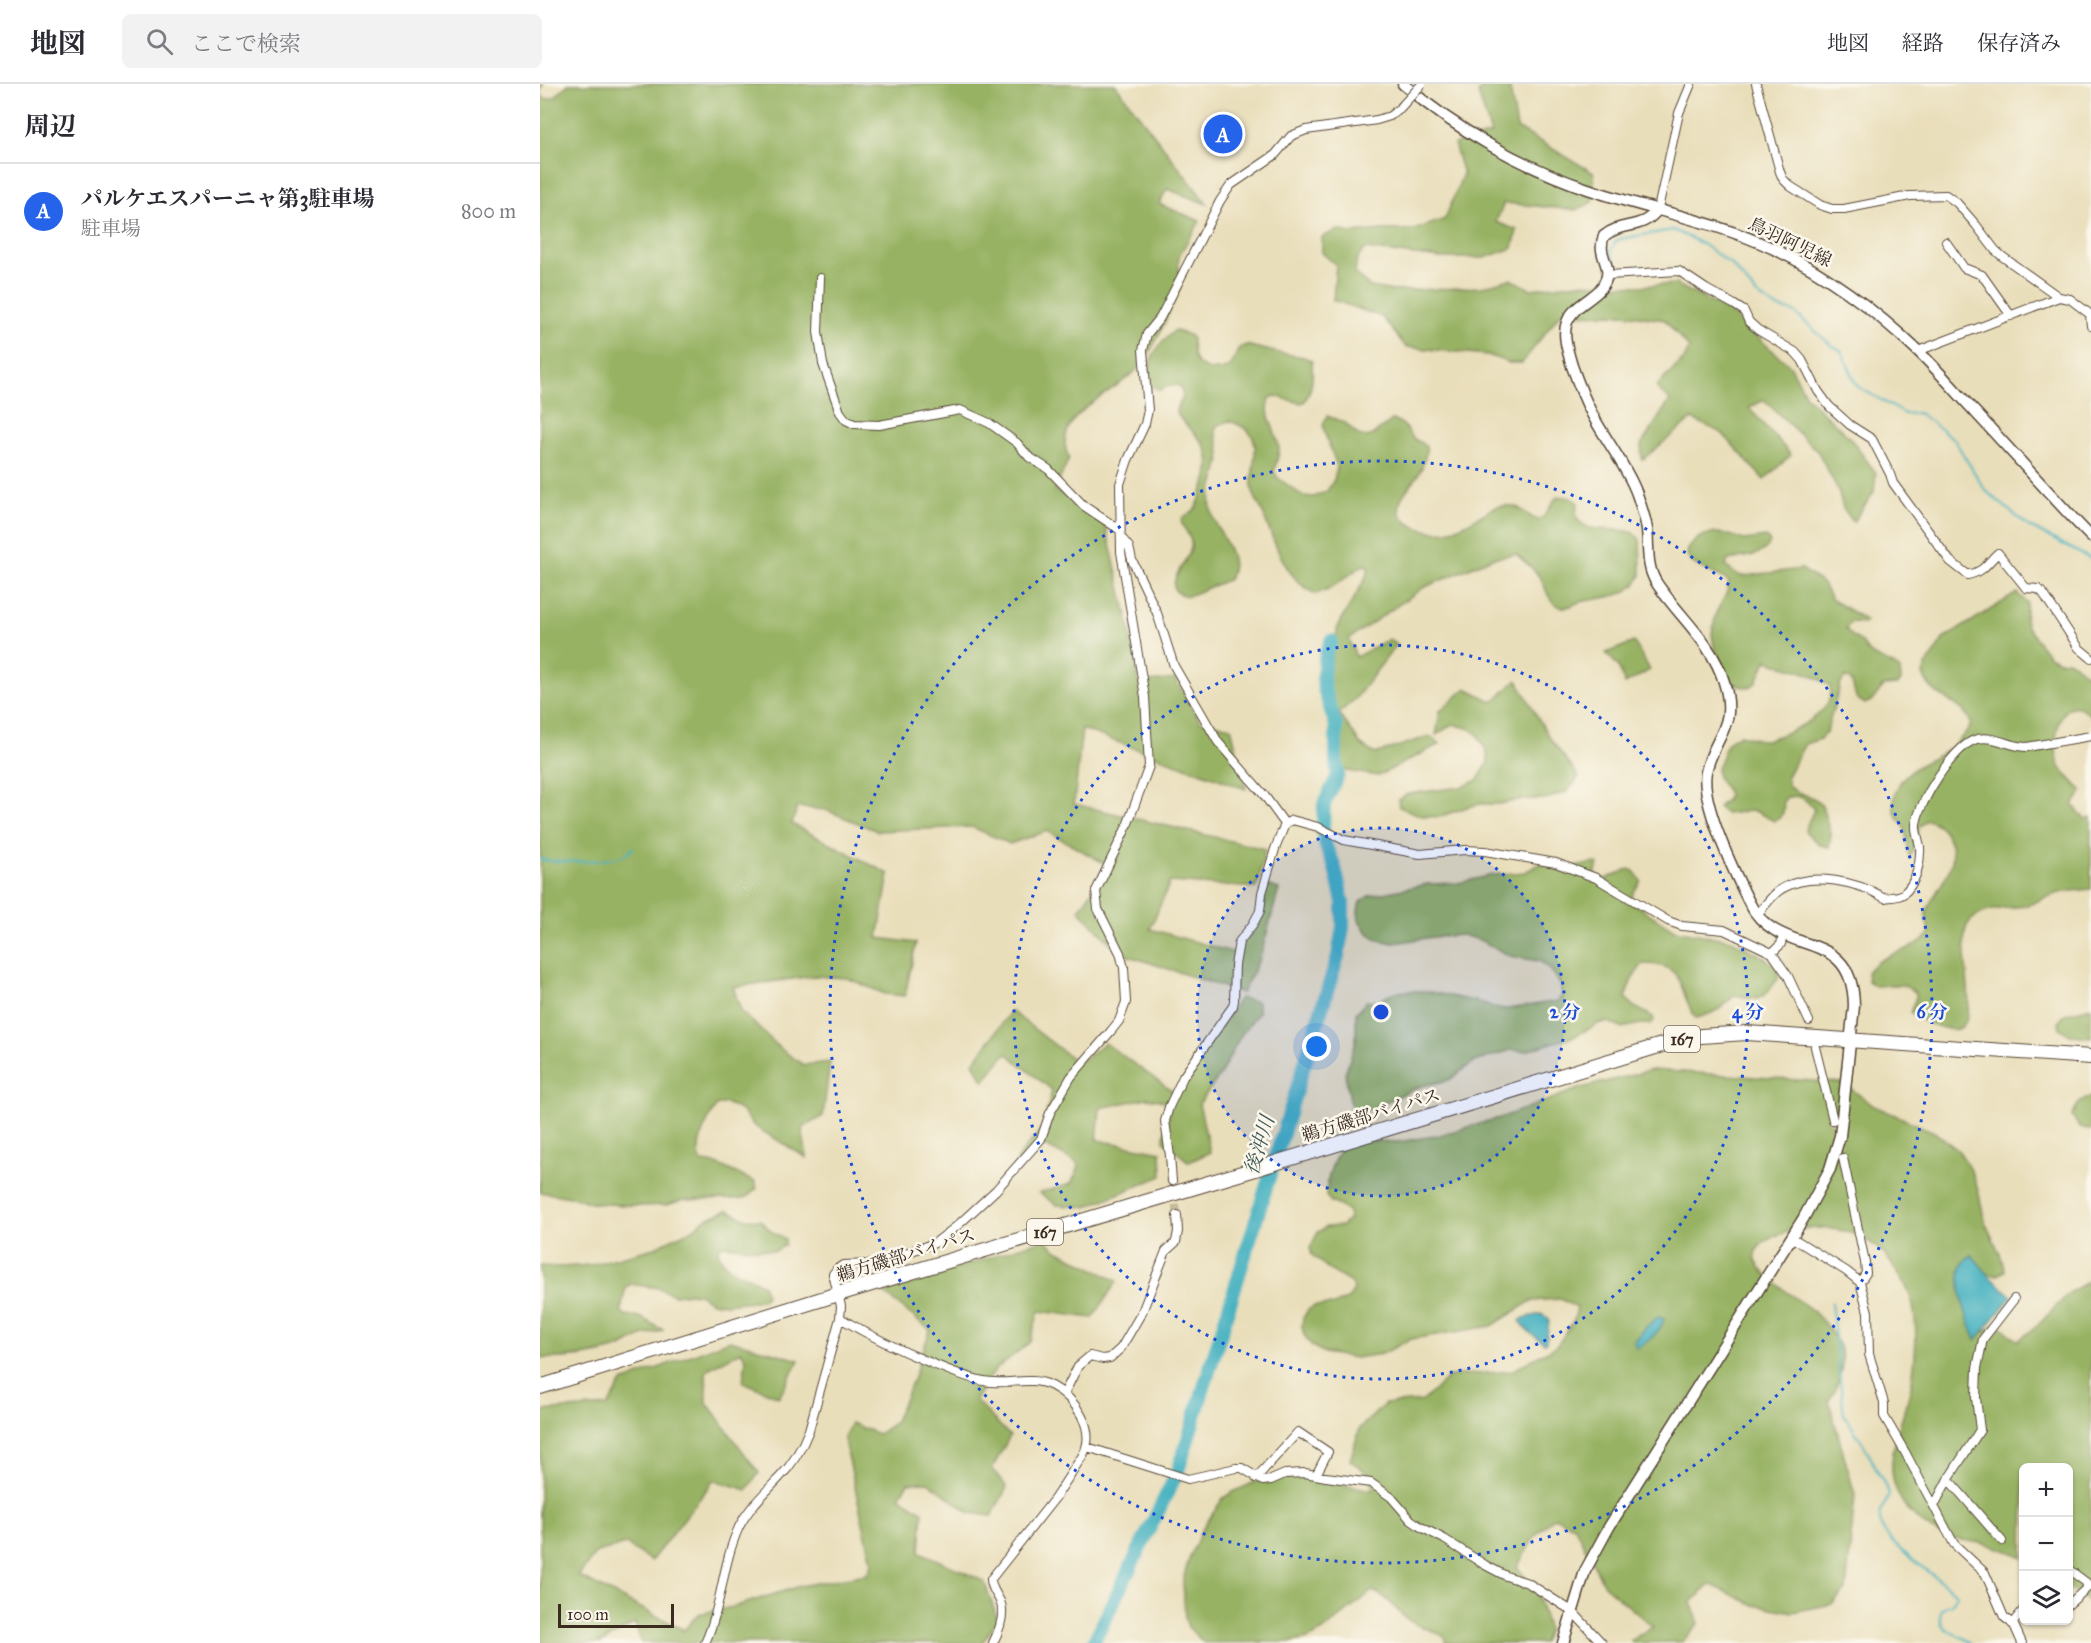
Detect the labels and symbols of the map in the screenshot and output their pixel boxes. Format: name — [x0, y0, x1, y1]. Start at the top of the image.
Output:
pin: A — [1204, 112, 1242, 156]
street label: 鳥羽阿児線 — [1745, 212, 1835, 272]
text: 2 分 — [1550, 1001, 1580, 1023]
text: 4 分 — [1732, 1001, 1764, 1024]
text: 6 分 — [1916, 1001, 1948, 1023]
centre of rings — [1371, 1002, 1391, 1022]
road number: 167 — [1664, 1026, 1700, 1052]
your location — [1302, 1032, 1331, 1061]
street label: 鵜方磯部バイパス — [1299, 1083, 1443, 1147]
water label: 後沖川 — [1239, 1111, 1280, 1177]
road number: 167 — [1027, 1219, 1063, 1245]
street label: 鵜方磯部バイパス — [834, 1223, 978, 1287]
scale bar — [558, 1601, 674, 1628]

